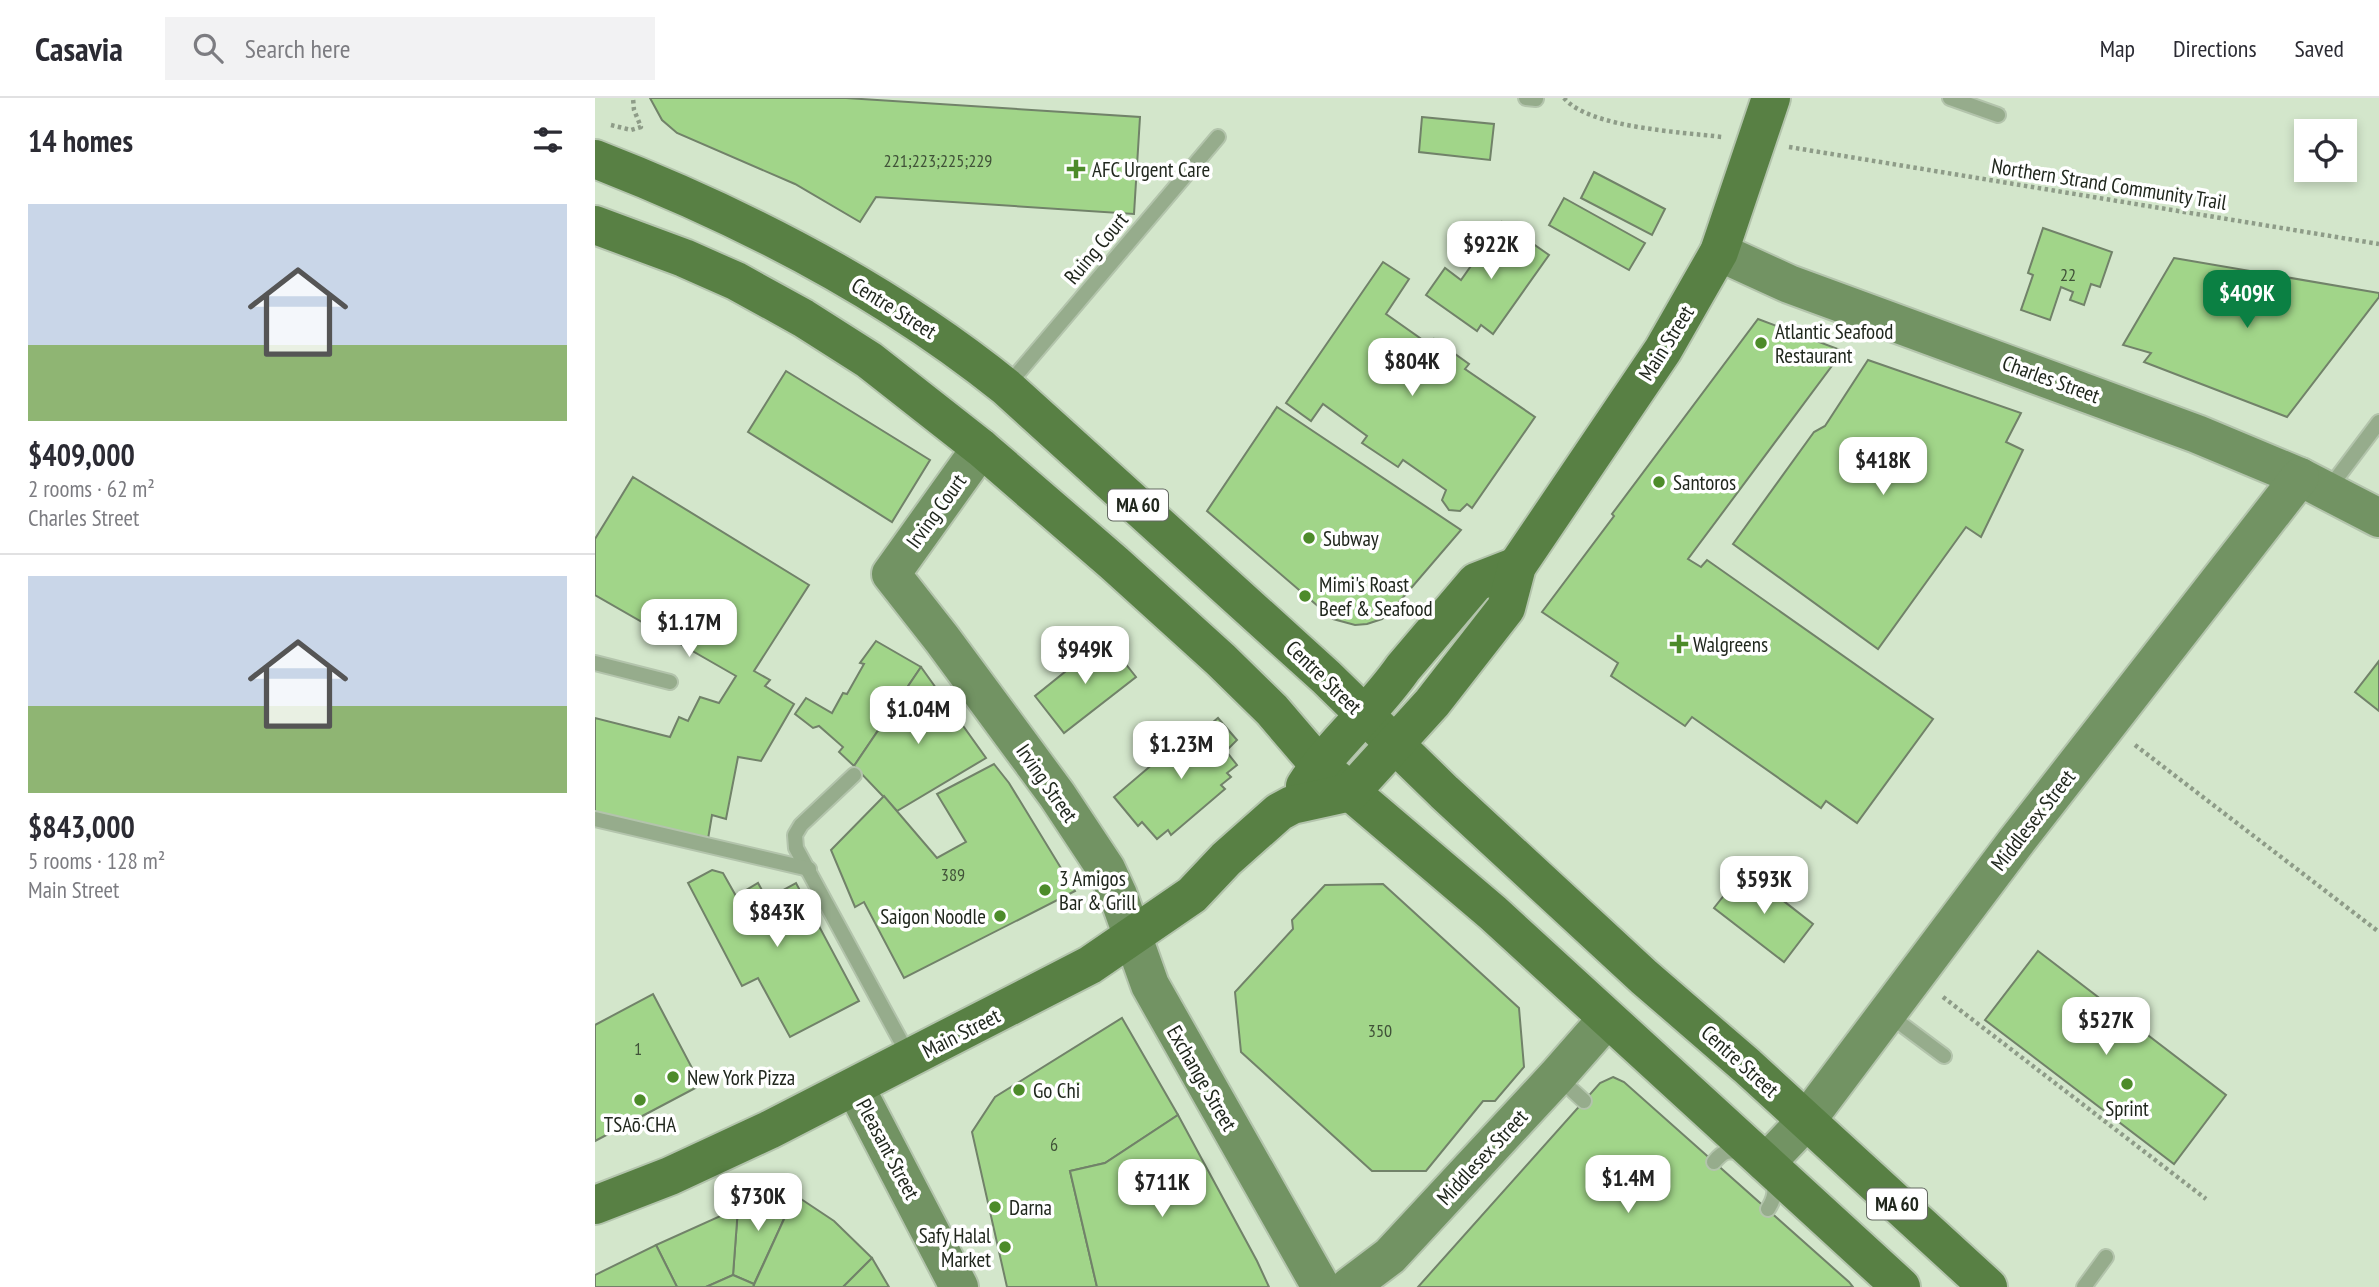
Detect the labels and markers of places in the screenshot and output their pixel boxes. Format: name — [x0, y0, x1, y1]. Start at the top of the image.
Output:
place label: AFC Urgent Care — [1092, 156, 1210, 183]
marker: AFC Urgent Care — [1066, 159, 1086, 179]
pin: $922K — [1442, 222, 1540, 281]
pin: $409K — [2198, 271, 2296, 330]
place label: Atlantic Seafood Restaurant — [1775, 318, 1893, 369]
marker: Atlantic Seafood Restaurant — [1753, 335, 1769, 351]
pin: $804K — [1363, 338, 1461, 398]
pin: $418K — [1834, 438, 1932, 497]
place label: Santoros — [1673, 469, 1736, 496]
marker: Santoros — [1651, 474, 1667, 490]
place label: Subway — [1323, 525, 1379, 552]
marker: Subway — [1301, 530, 1317, 546]
place label: Mimi's Roast Beef & Seafood — [1319, 571, 1433, 622]
marker: Mimi's Roast Beef & Seafood — [1297, 588, 1313, 604]
pin: $1.17M — [632, 600, 746, 659]
pin: $949K — [1036, 626, 1134, 686]
place label: Walgreens — [1693, 631, 1768, 658]
marker: Walgreens — [1671, 636, 1687, 652]
pin: $1.04M — [861, 686, 975, 746]
pin: $1.23M — [1124, 722, 1238, 781]
pin: $593K — [1715, 856, 1813, 916]
place label: 3 Amigos Bar & Grill — [1059, 865, 1136, 916]
marker: 3 Amigos Bar & Grill — [1037, 882, 1053, 898]
pin: $843K — [728, 890, 826, 949]
place label: Saigon Noodle — [880, 903, 986, 930]
marker: Saigon Noodle — [992, 908, 1008, 924]
pin: $527K — [2057, 998, 2155, 1057]
place label: New York Pizza — [687, 1064, 795, 1091]
marker: New York Pizza — [665, 1069, 681, 1085]
marker: Sprint — [2119, 1076, 2135, 1092]
place label: Go Chi — [1033, 1077, 1080, 1104]
marker: Go Chi — [1011, 1082, 1027, 1098]
marker: TSAō·CHA — [632, 1092, 648, 1108]
place label: Sprint — [2105, 1095, 2149, 1122]
place label: TSAō·CHA — [604, 1111, 676, 1138]
pin: $1.4M — [1579, 1156, 1677, 1215]
pin: $711K — [1113, 1160, 1211, 1219]
pin: $730K — [709, 1174, 807, 1233]
place label: Darna — [1009, 1194, 1052, 1221]
marker: Darna — [987, 1199, 1003, 1215]
place label: Safy Halal Market — [919, 1222, 991, 1273]
marker: Safy Halal Market — [997, 1239, 1013, 1255]

